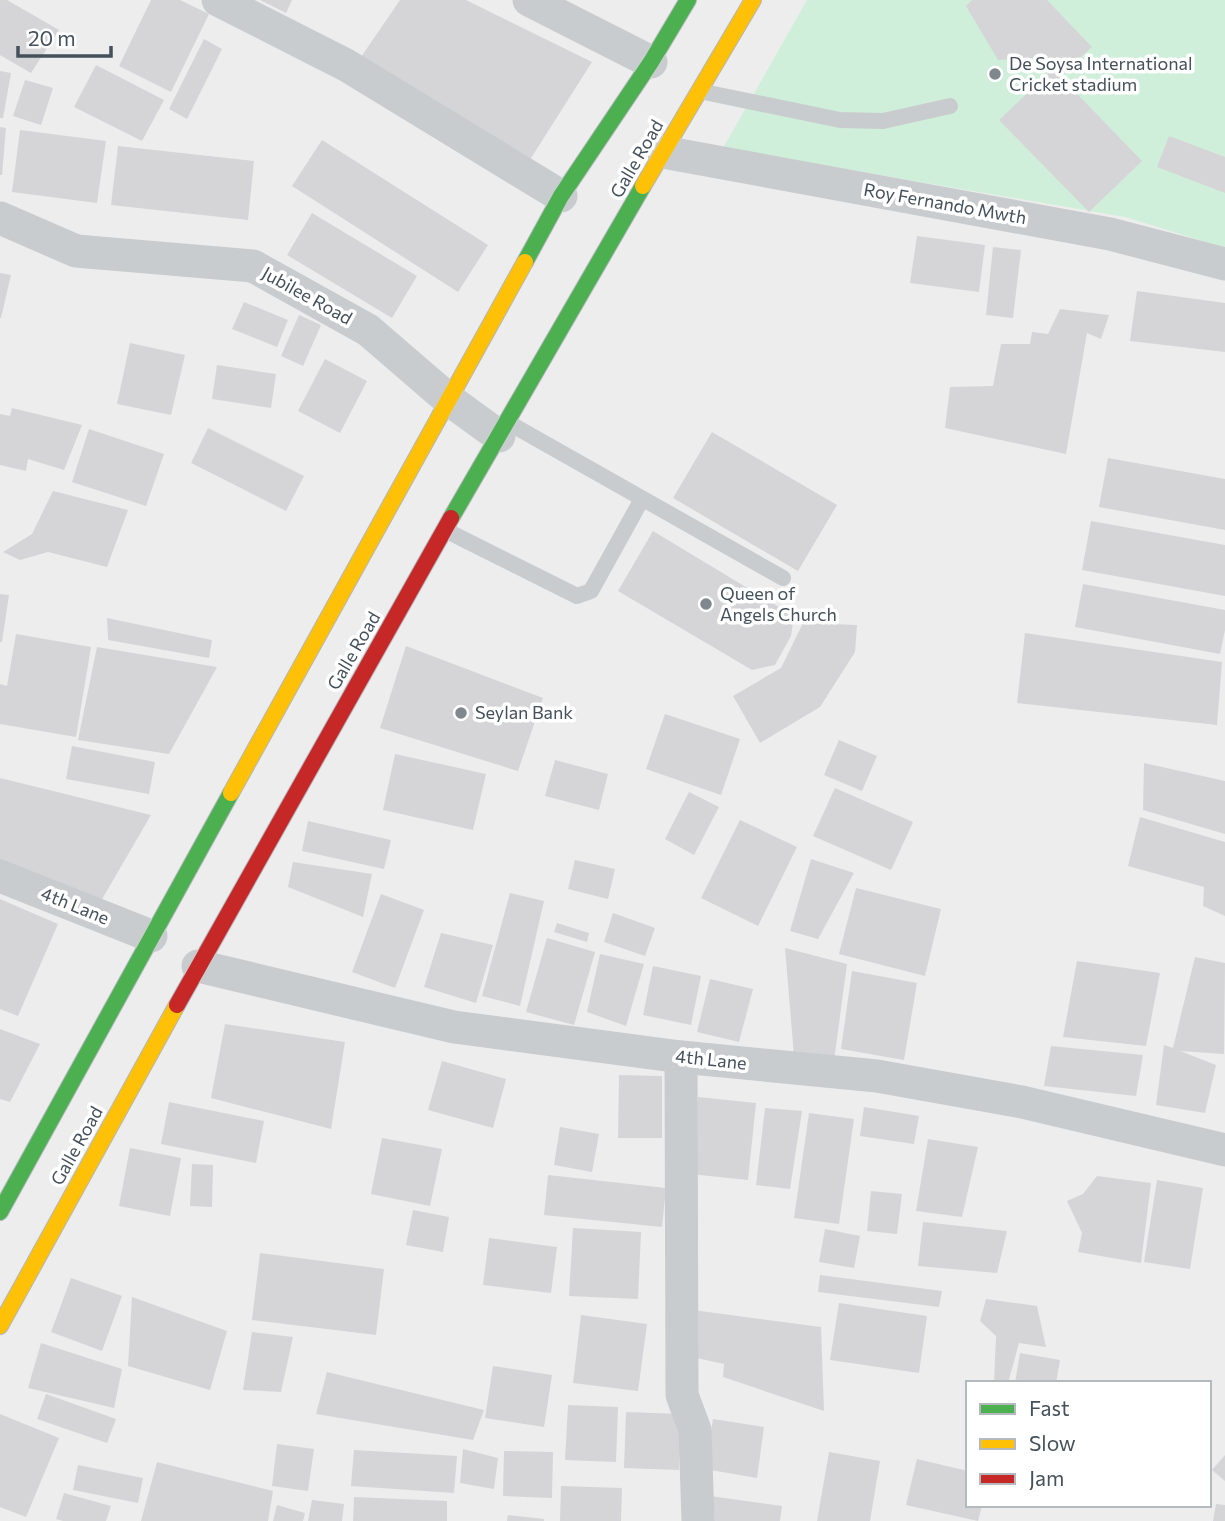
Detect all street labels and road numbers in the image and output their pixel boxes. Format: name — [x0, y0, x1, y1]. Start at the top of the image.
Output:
street label: Galle Road — [605, 115, 667, 202]
street label: Roy Fernando Mwth — [862, 178, 1028, 228]
street label: Jubilee Road — [259, 261, 356, 329]
street label: Galle Road — [322, 607, 384, 694]
street label: 4th Lane — [38, 881, 113, 929]
street label: 4th Lane — [674, 1044, 748, 1074]
street label: Galle Road — [45, 1102, 107, 1189]

